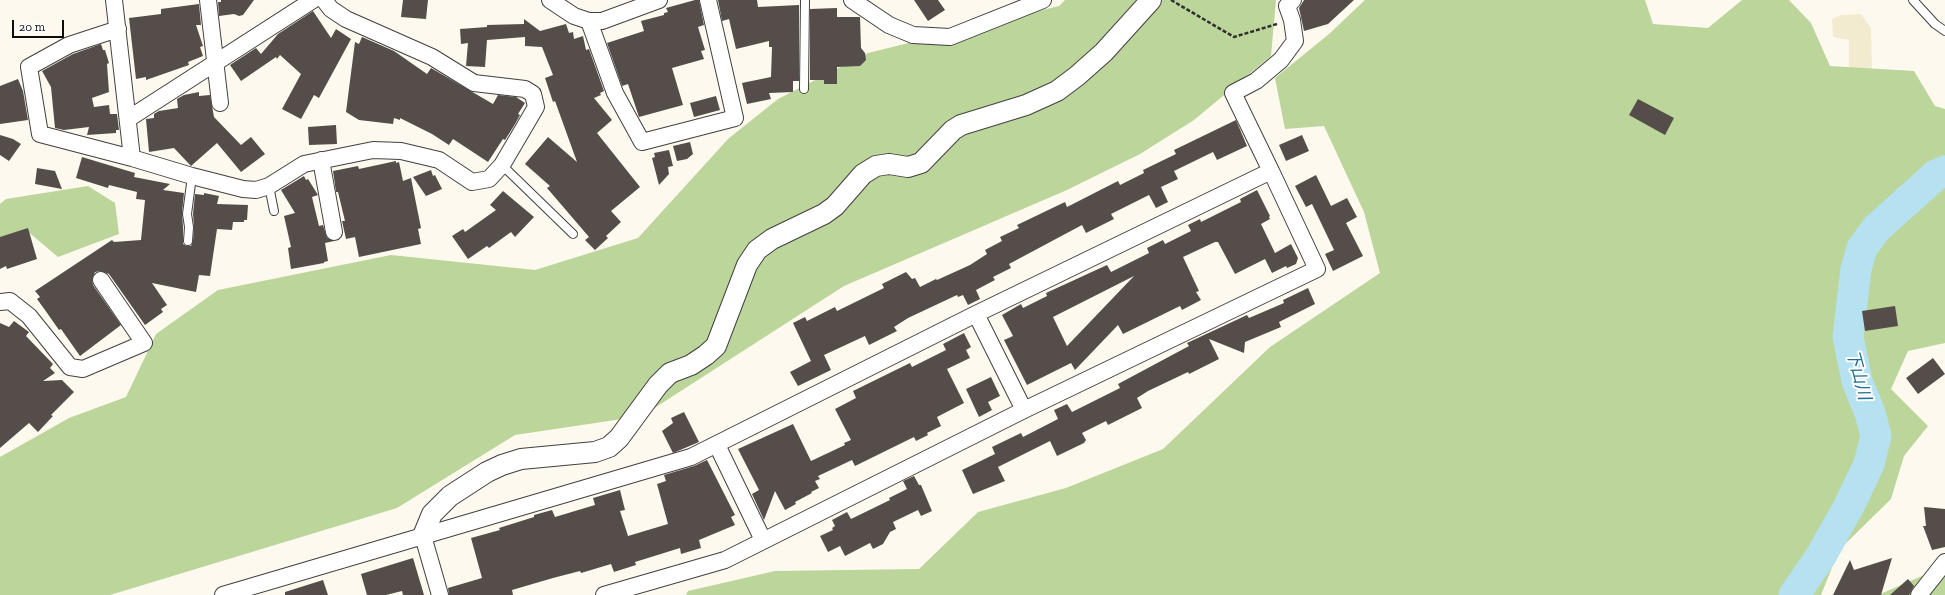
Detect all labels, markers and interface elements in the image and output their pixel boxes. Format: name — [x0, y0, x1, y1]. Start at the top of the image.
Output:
scale bar — [14, 12, 66, 38]
text: 20 m — [19, 20, 45, 34]
water label: 下山川 — [1842, 348, 1874, 402]

